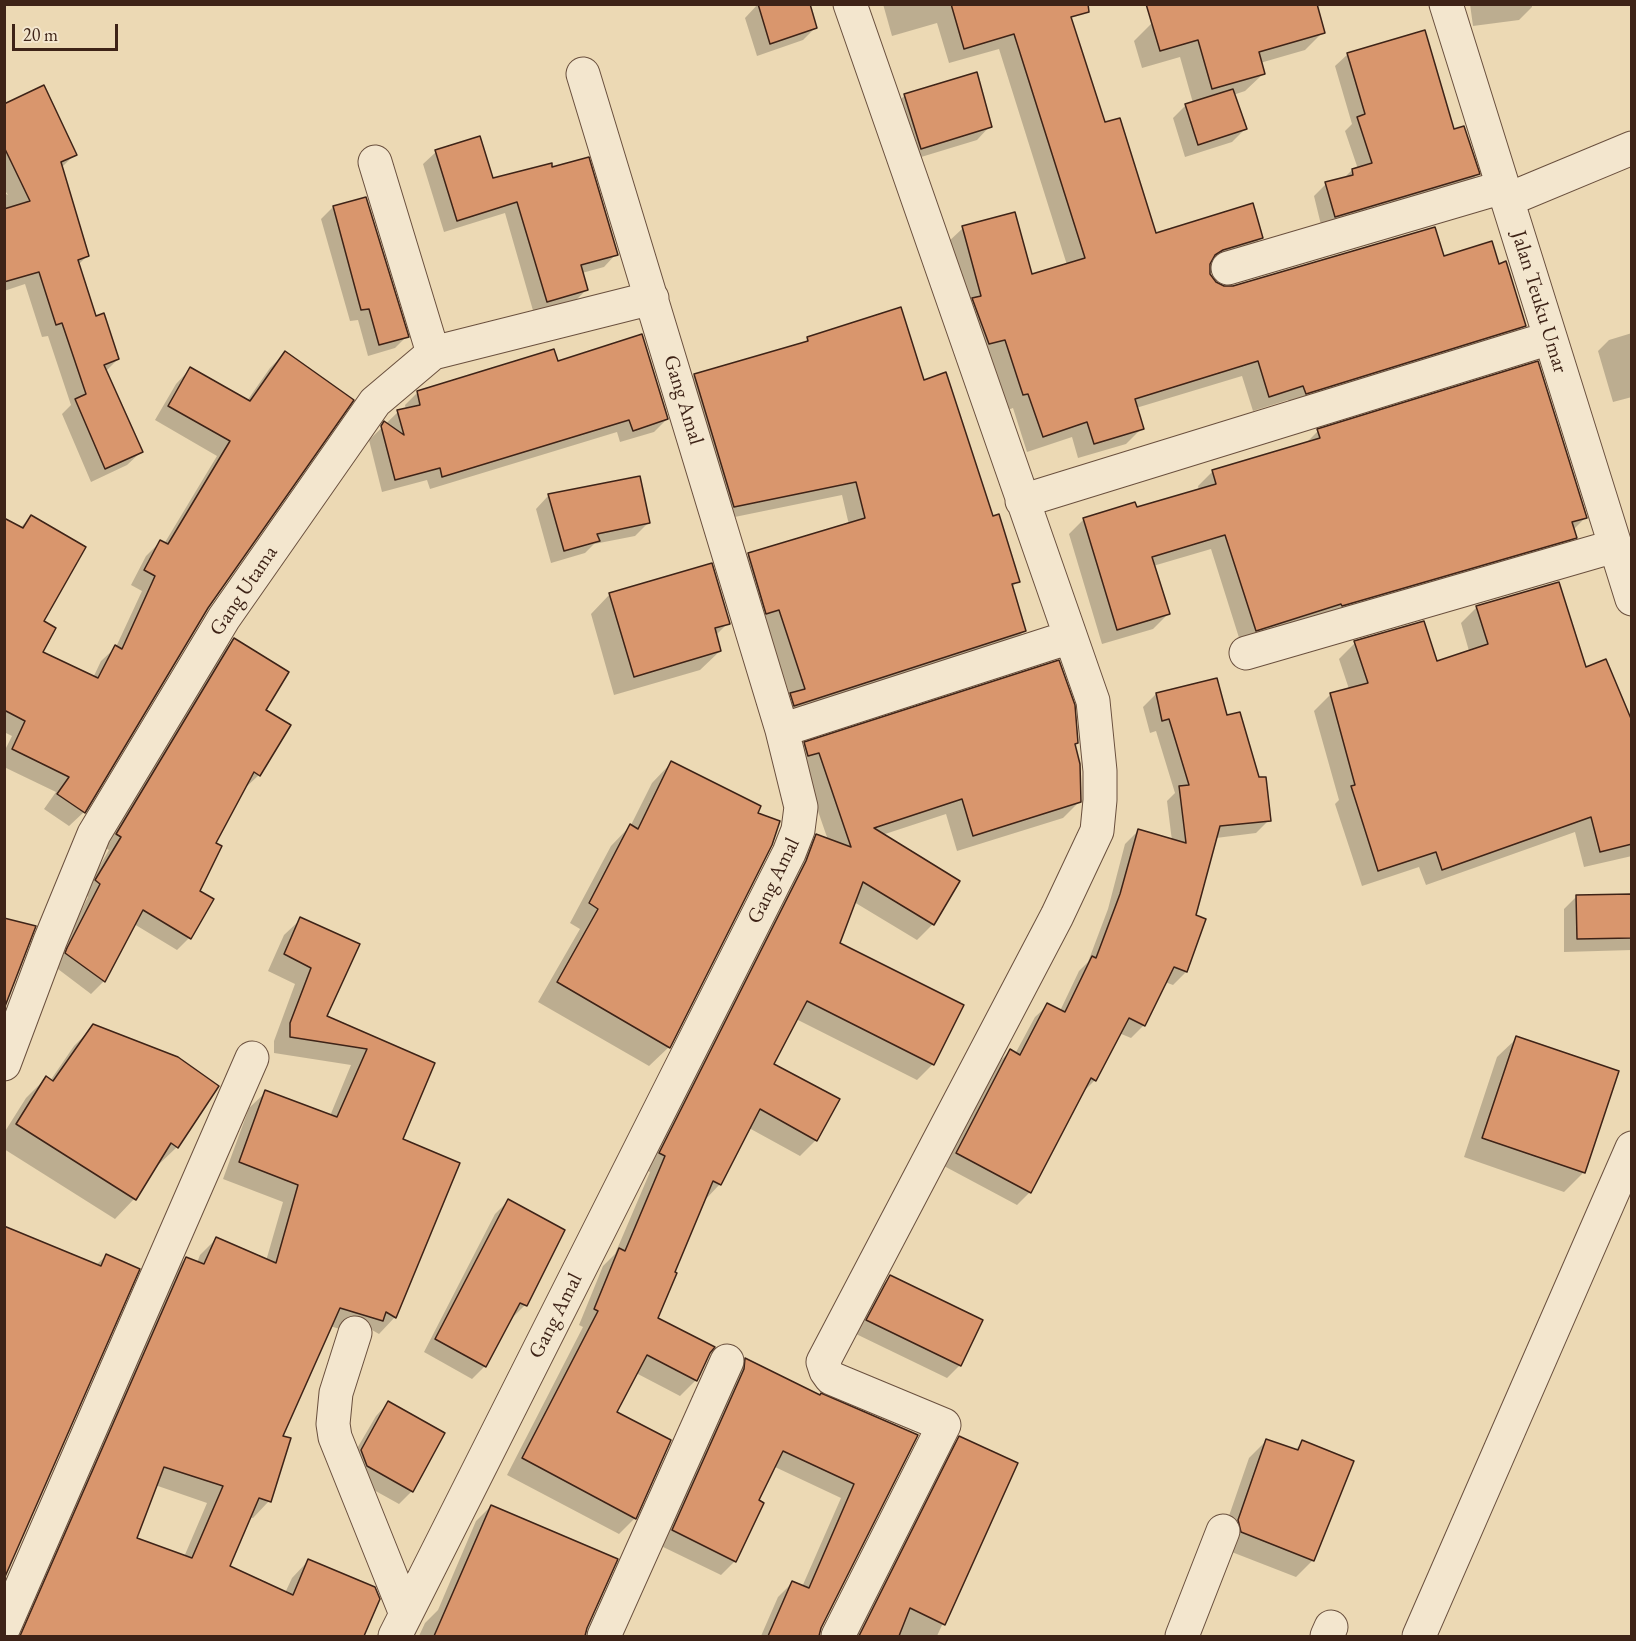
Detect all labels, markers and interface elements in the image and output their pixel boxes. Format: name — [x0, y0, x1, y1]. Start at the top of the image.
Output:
scale bar — [15, 12, 122, 50]
text: 20 m — [23, 23, 58, 46]
street label: Jalan Teuku Umar — [1505, 228, 1573, 376]
street label: Gang Amal — [657, 352, 709, 448]
street label: Gang Utama — [205, 541, 283, 641]
street label: Gang Amal — [742, 834, 806, 928]
street label: Gang Amal — [524, 1269, 588, 1363]

